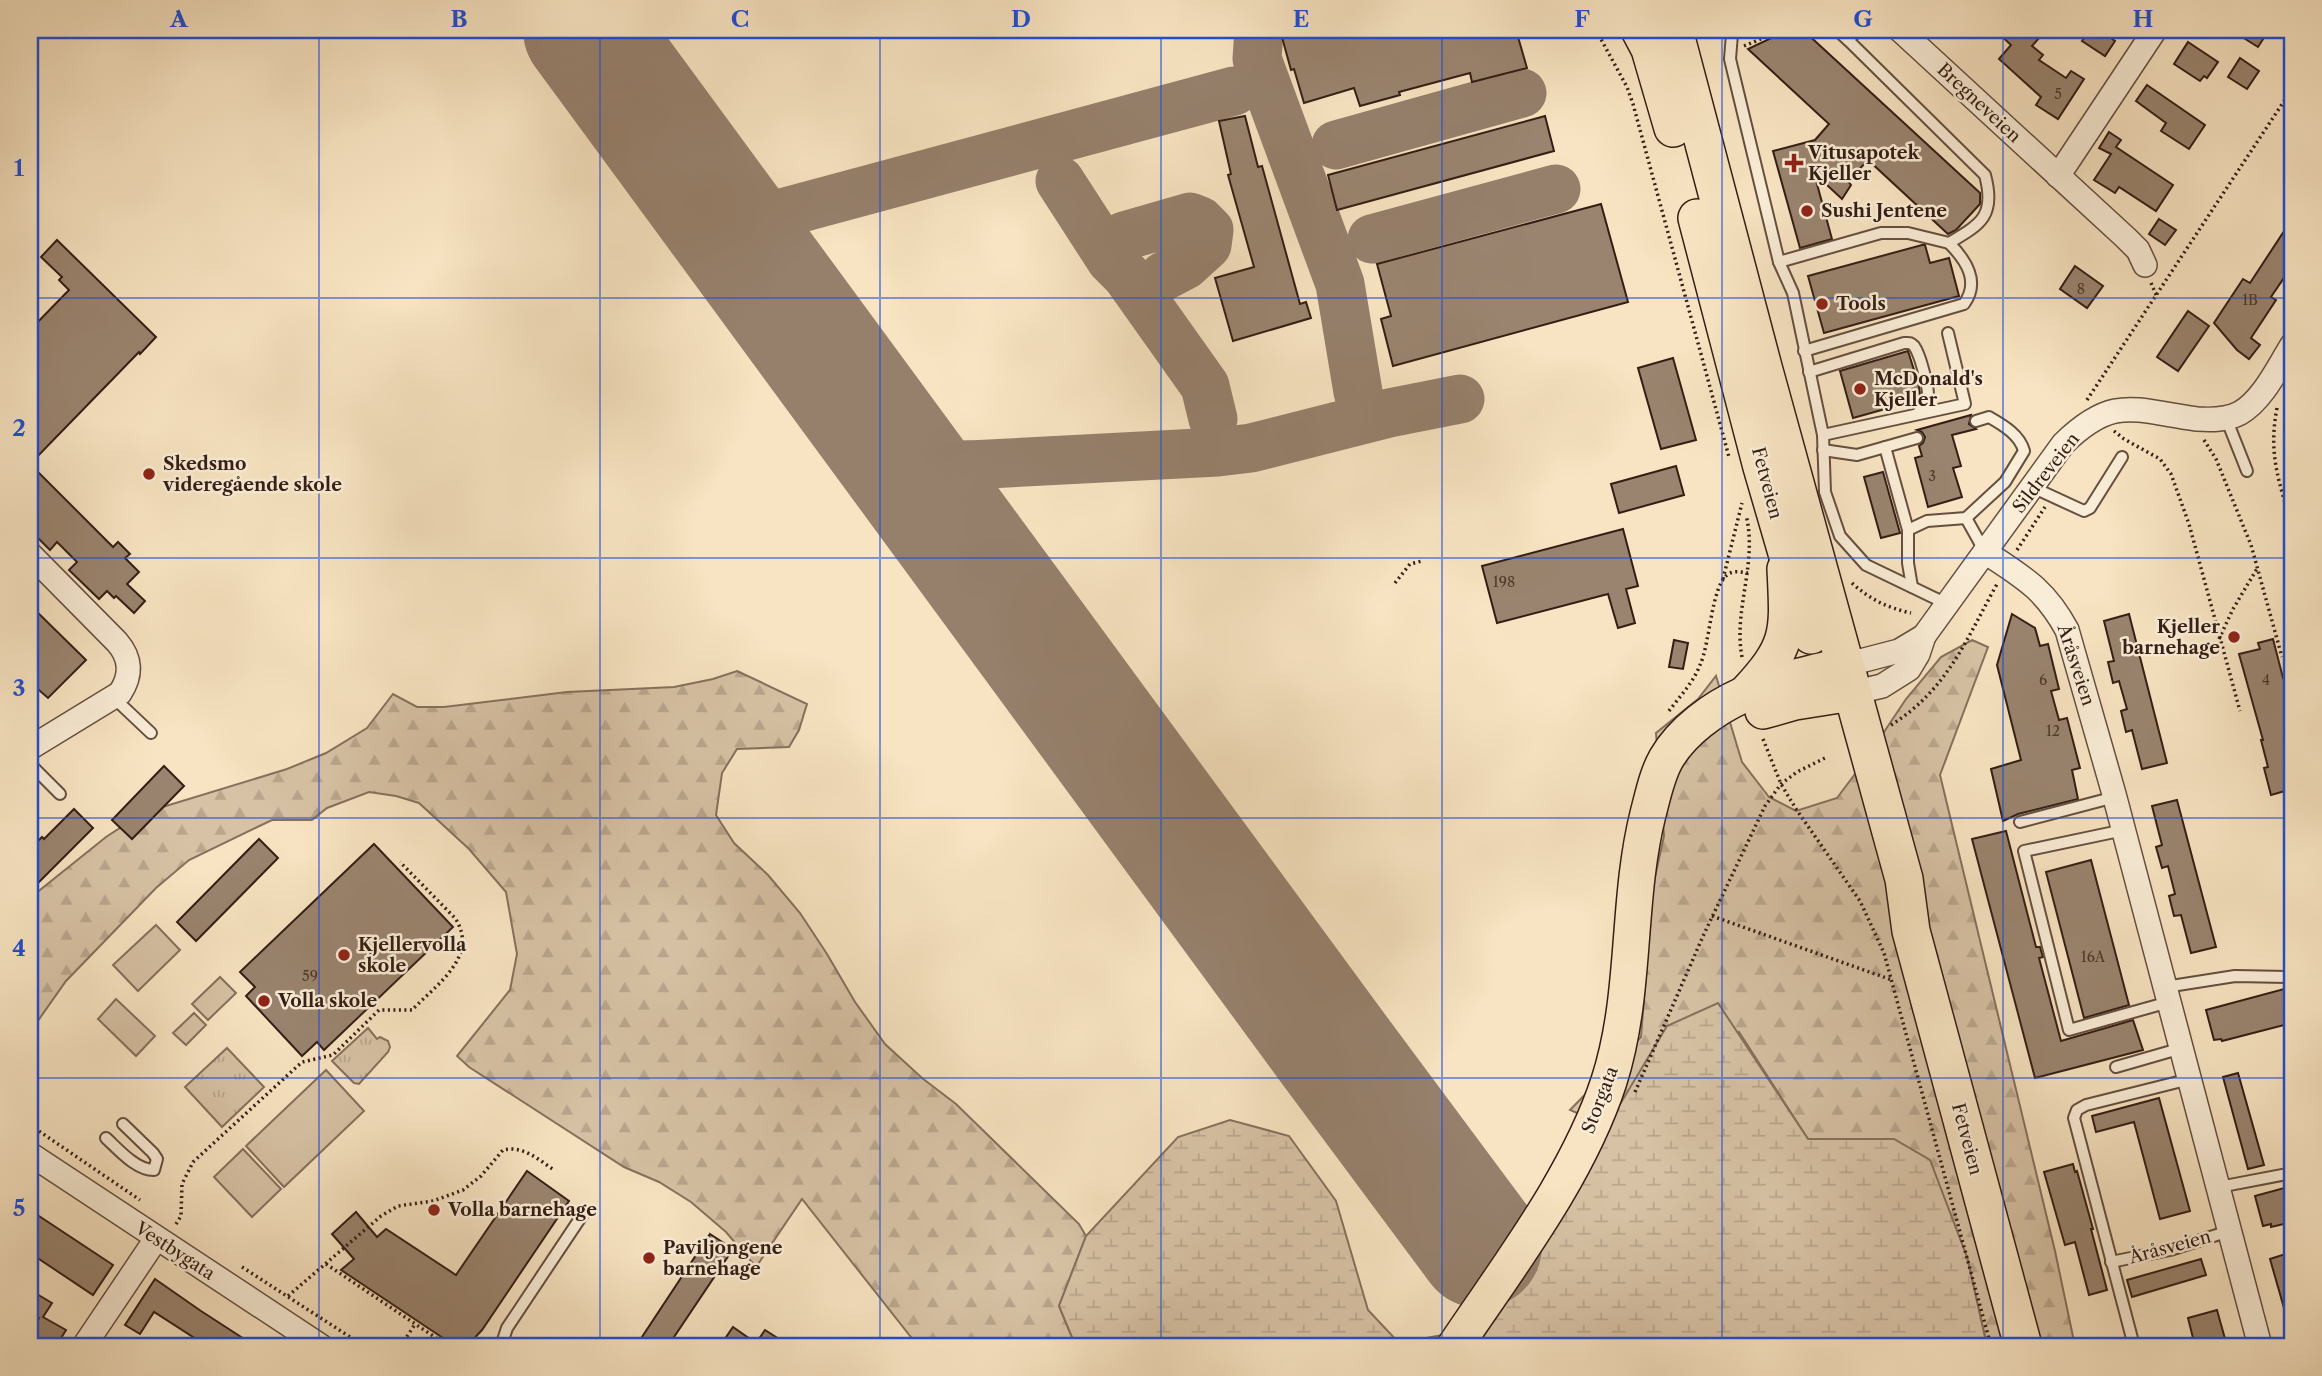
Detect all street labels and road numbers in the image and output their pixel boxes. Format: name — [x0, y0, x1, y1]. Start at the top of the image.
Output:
street label: Bregneveien — [1933, 59, 2025, 147]
street label: Sildreveien — [2008, 428, 2084, 518]
street label: Fetveien — [1747, 445, 1787, 521]
street label: Åråsveien — [2052, 620, 2100, 708]
street label: Storgata — [1577, 1063, 1623, 1137]
street label: Fetveien — [1947, 1101, 1987, 1177]
street label: Vestbygata — [130, 1217, 219, 1285]
street label: Åråsveien — [2125, 1225, 2214, 1269]

